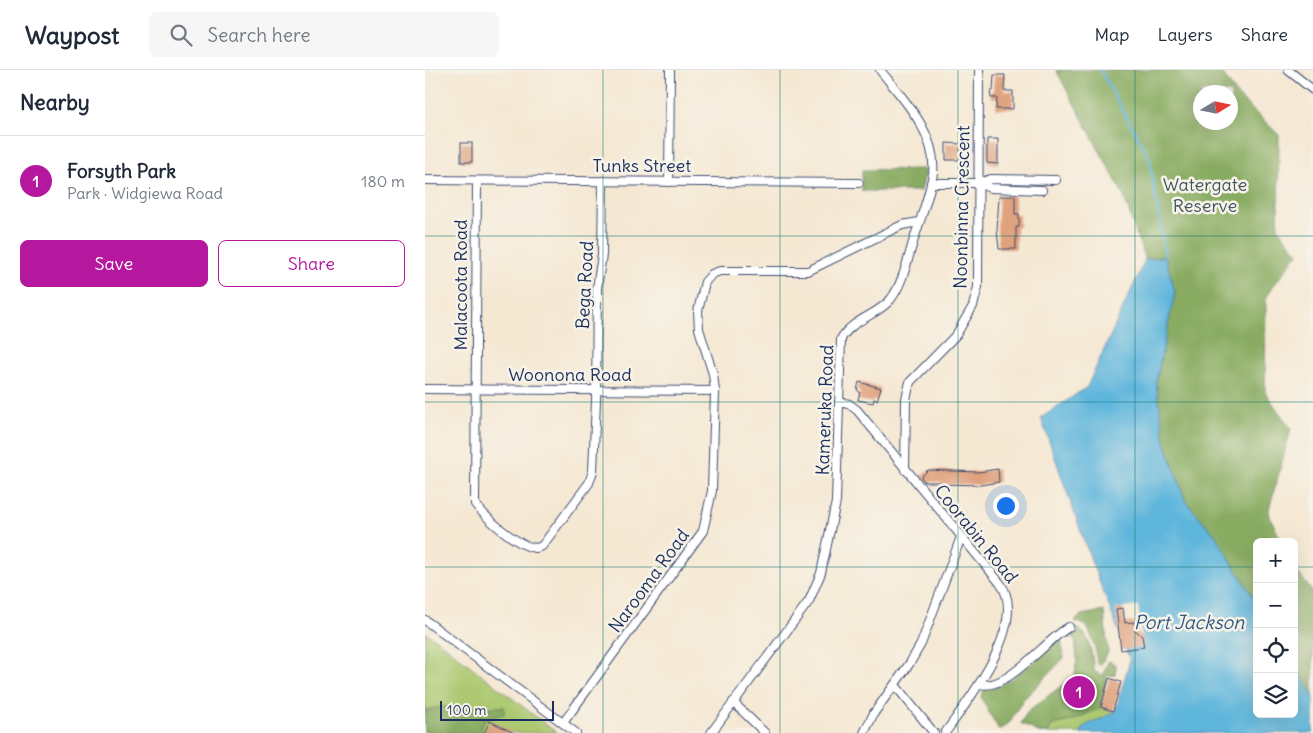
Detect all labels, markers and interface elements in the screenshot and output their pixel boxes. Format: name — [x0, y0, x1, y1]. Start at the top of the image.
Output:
search box — [149, 12, 499, 57]
text: Waypost — [25, 20, 119, 50]
icon: search — [167, 21, 195, 49]
text: Search here — [207, 23, 310, 47]
text: Map — [1094, 23, 1129, 46]
text: Layers — [1157, 23, 1213, 46]
text: Share — [1241, 23, 1288, 46]
north arrow — [1193, 85, 1238, 130]
text: Nearby — [20, 89, 90, 116]
street label: Noonbinna Crescent — [949, 125, 974, 289]
street label: Tunks Street — [593, 154, 691, 177]
text: Forsyth Park — [67, 159, 176, 183]
text: 1 — [33, 171, 39, 191]
text: 180 m — [361, 171, 405, 191]
park label: Watergate Reserve — [1163, 173, 1247, 217]
text: Park · Widgiewa Road — [67, 183, 223, 203]
street label: Malacoota Road — [449, 219, 472, 350]
button: Save — [20, 240, 208, 287]
button: Share — [218, 240, 405, 287]
street label: Bega Road — [571, 240, 598, 330]
street label: Kameruka Road — [811, 344, 838, 476]
street label: Woonona Road — [508, 363, 632, 386]
street label: Coorabin Road — [930, 480, 1023, 588]
your location — [993, 493, 1019, 519]
street label: Narooma Road — [603, 524, 694, 637]
map controls — [1253, 538, 1298, 718]
button: + — [1253, 538, 1298, 583]
button: − — [1253, 583, 1298, 628]
water label: Port Jackson — [1134, 610, 1245, 634]
button: locate — [1253, 628, 1298, 673]
pin: 1 — [1063, 673, 1095, 711]
button: layers — [1253, 673, 1298, 718]
scale bar — [440, 698, 554, 721]
text: 100 m — [447, 701, 487, 719]

